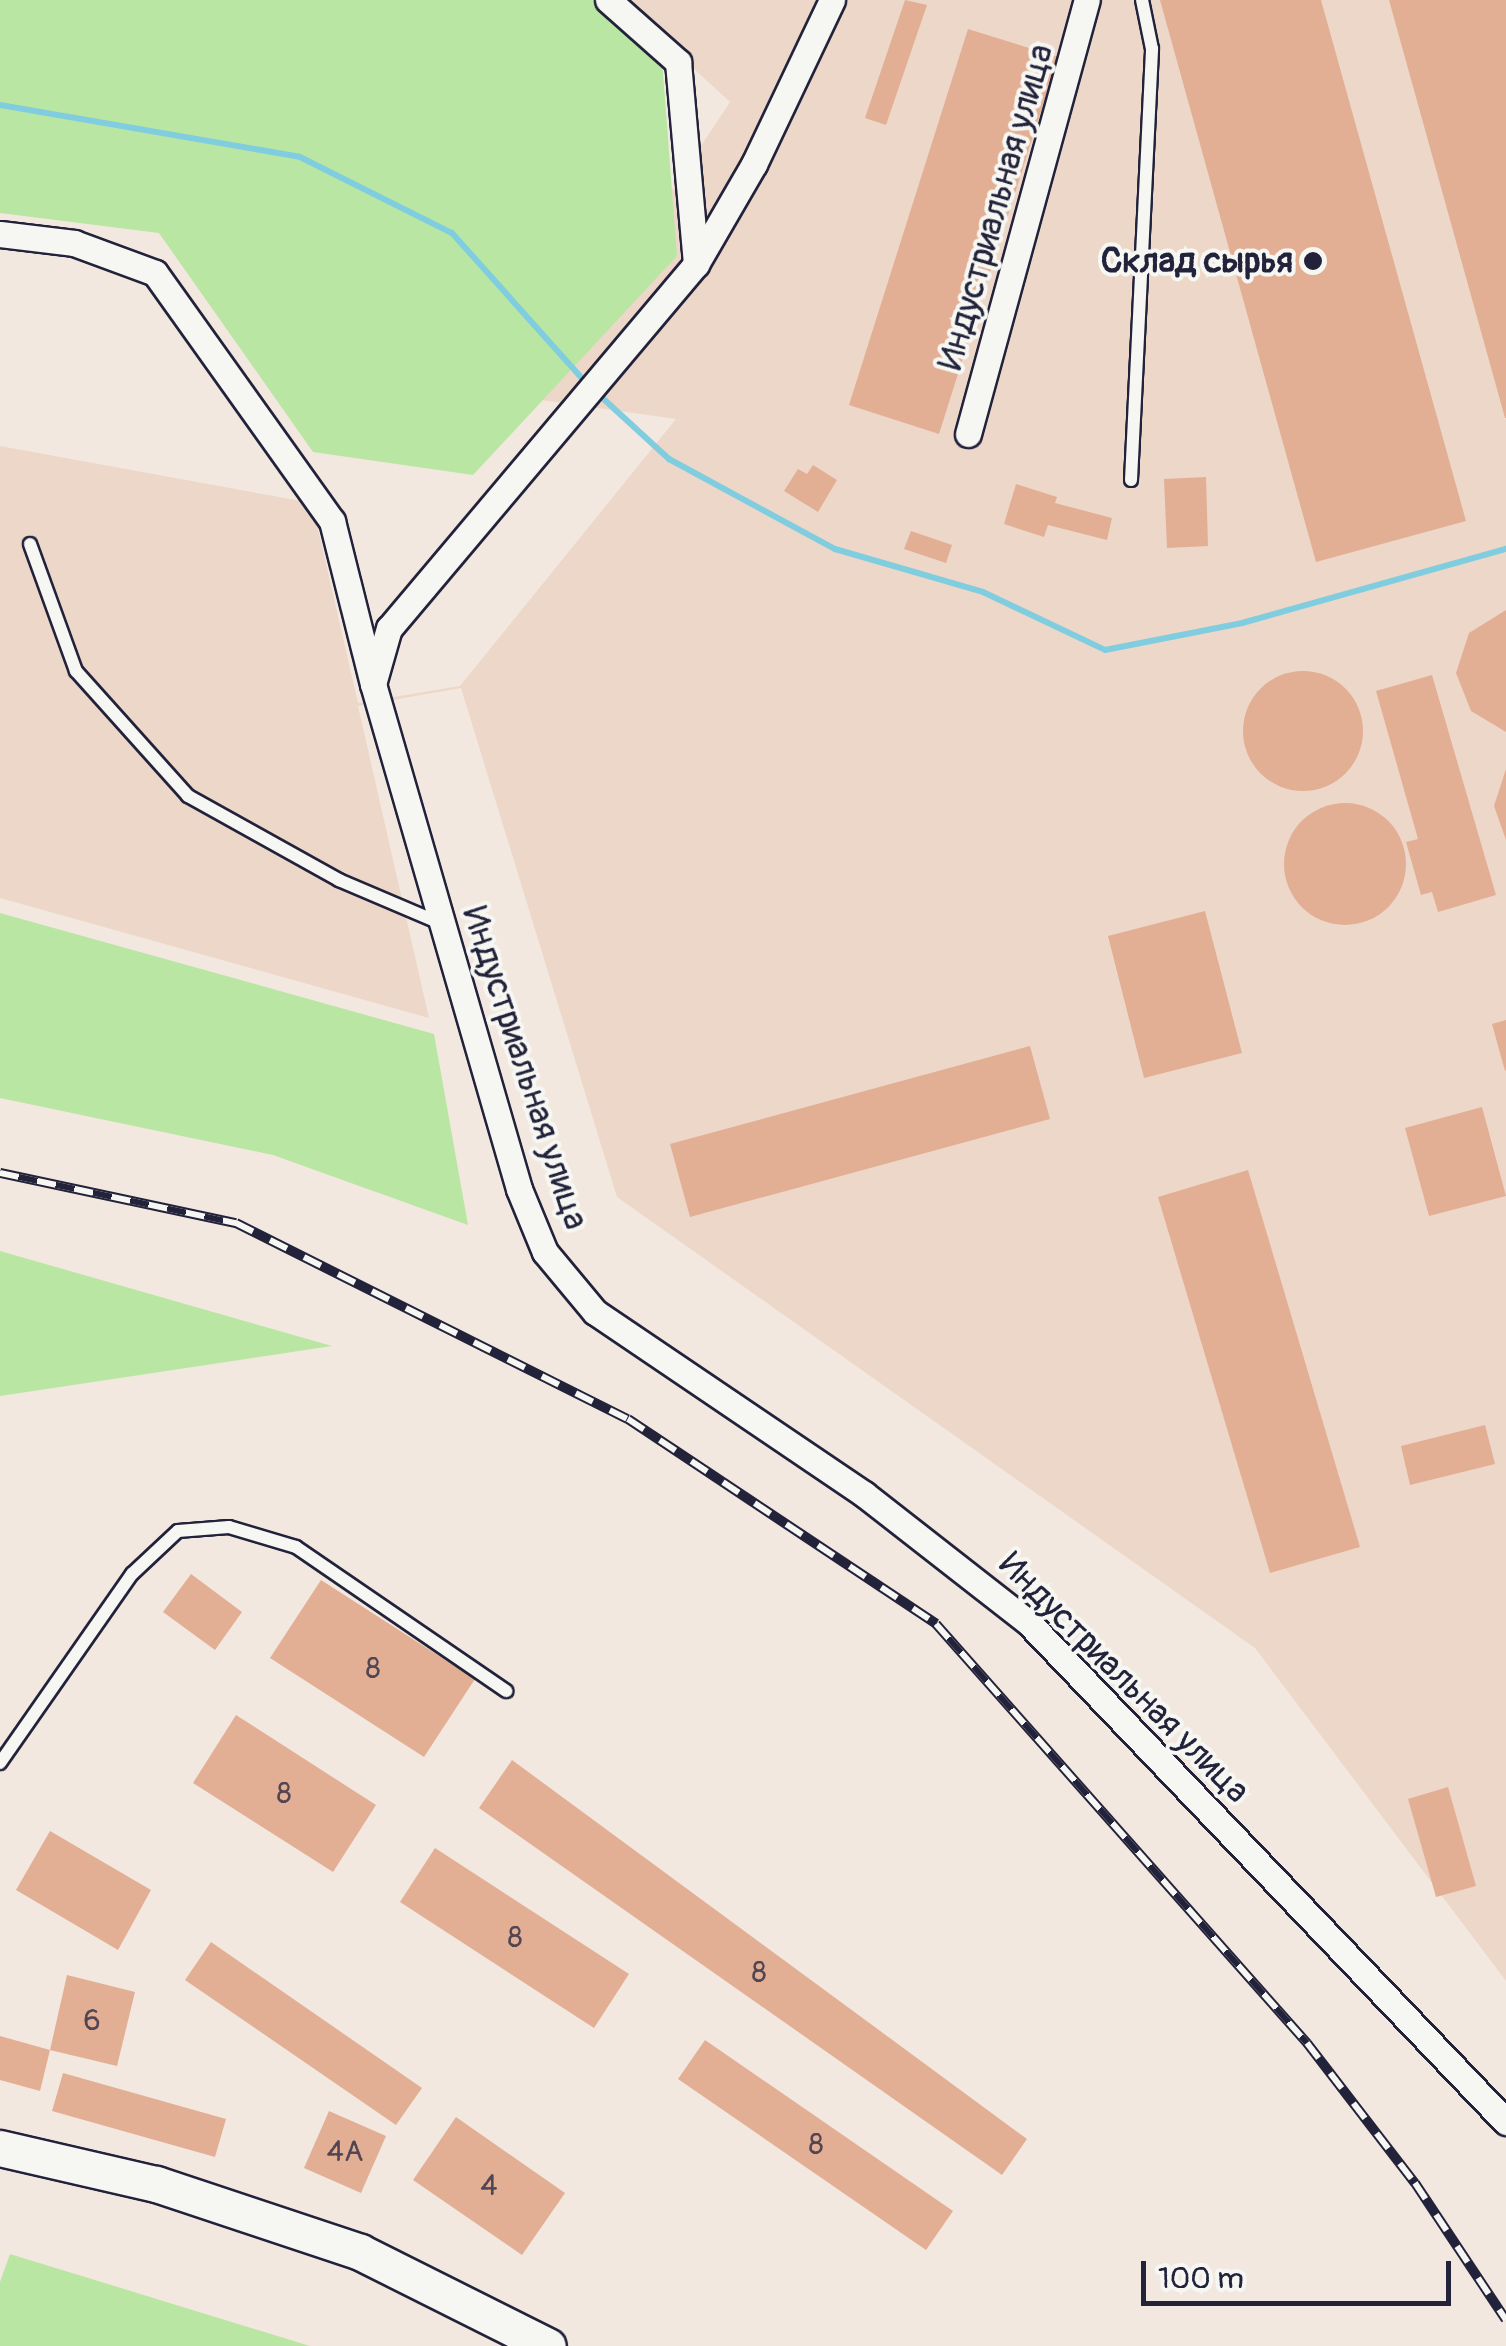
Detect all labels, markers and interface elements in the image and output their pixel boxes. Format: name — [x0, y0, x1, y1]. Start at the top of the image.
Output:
street label: Индустриальная улица — [929, 39, 1063, 375]
place label: Склад сырья — [1101, 240, 1293, 282]
marker: Склад сырья — [1302, 250, 1324, 272]
street label: Индустриальная улица — [453, 901, 597, 1235]
street label: Индустриальная улица — [990, 1544, 1258, 1812]
house number: 8 — [365, 1651, 381, 1687]
house number: 8 — [276, 1776, 292, 1812]
house number: 8 — [507, 1920, 523, 1956]
house number: 8 — [751, 1955, 767, 1991]
house number: 6 — [83, 2003, 101, 2039]
house number: 8 — [808, 2127, 824, 2163]
house number: 4А — [327, 2134, 363, 2170]
house number: 4 — [480, 2168, 498, 2204]
scale bar — [1146, 2241, 1456, 2303]
text: 100 m — [1158, 2260, 1244, 2297]

